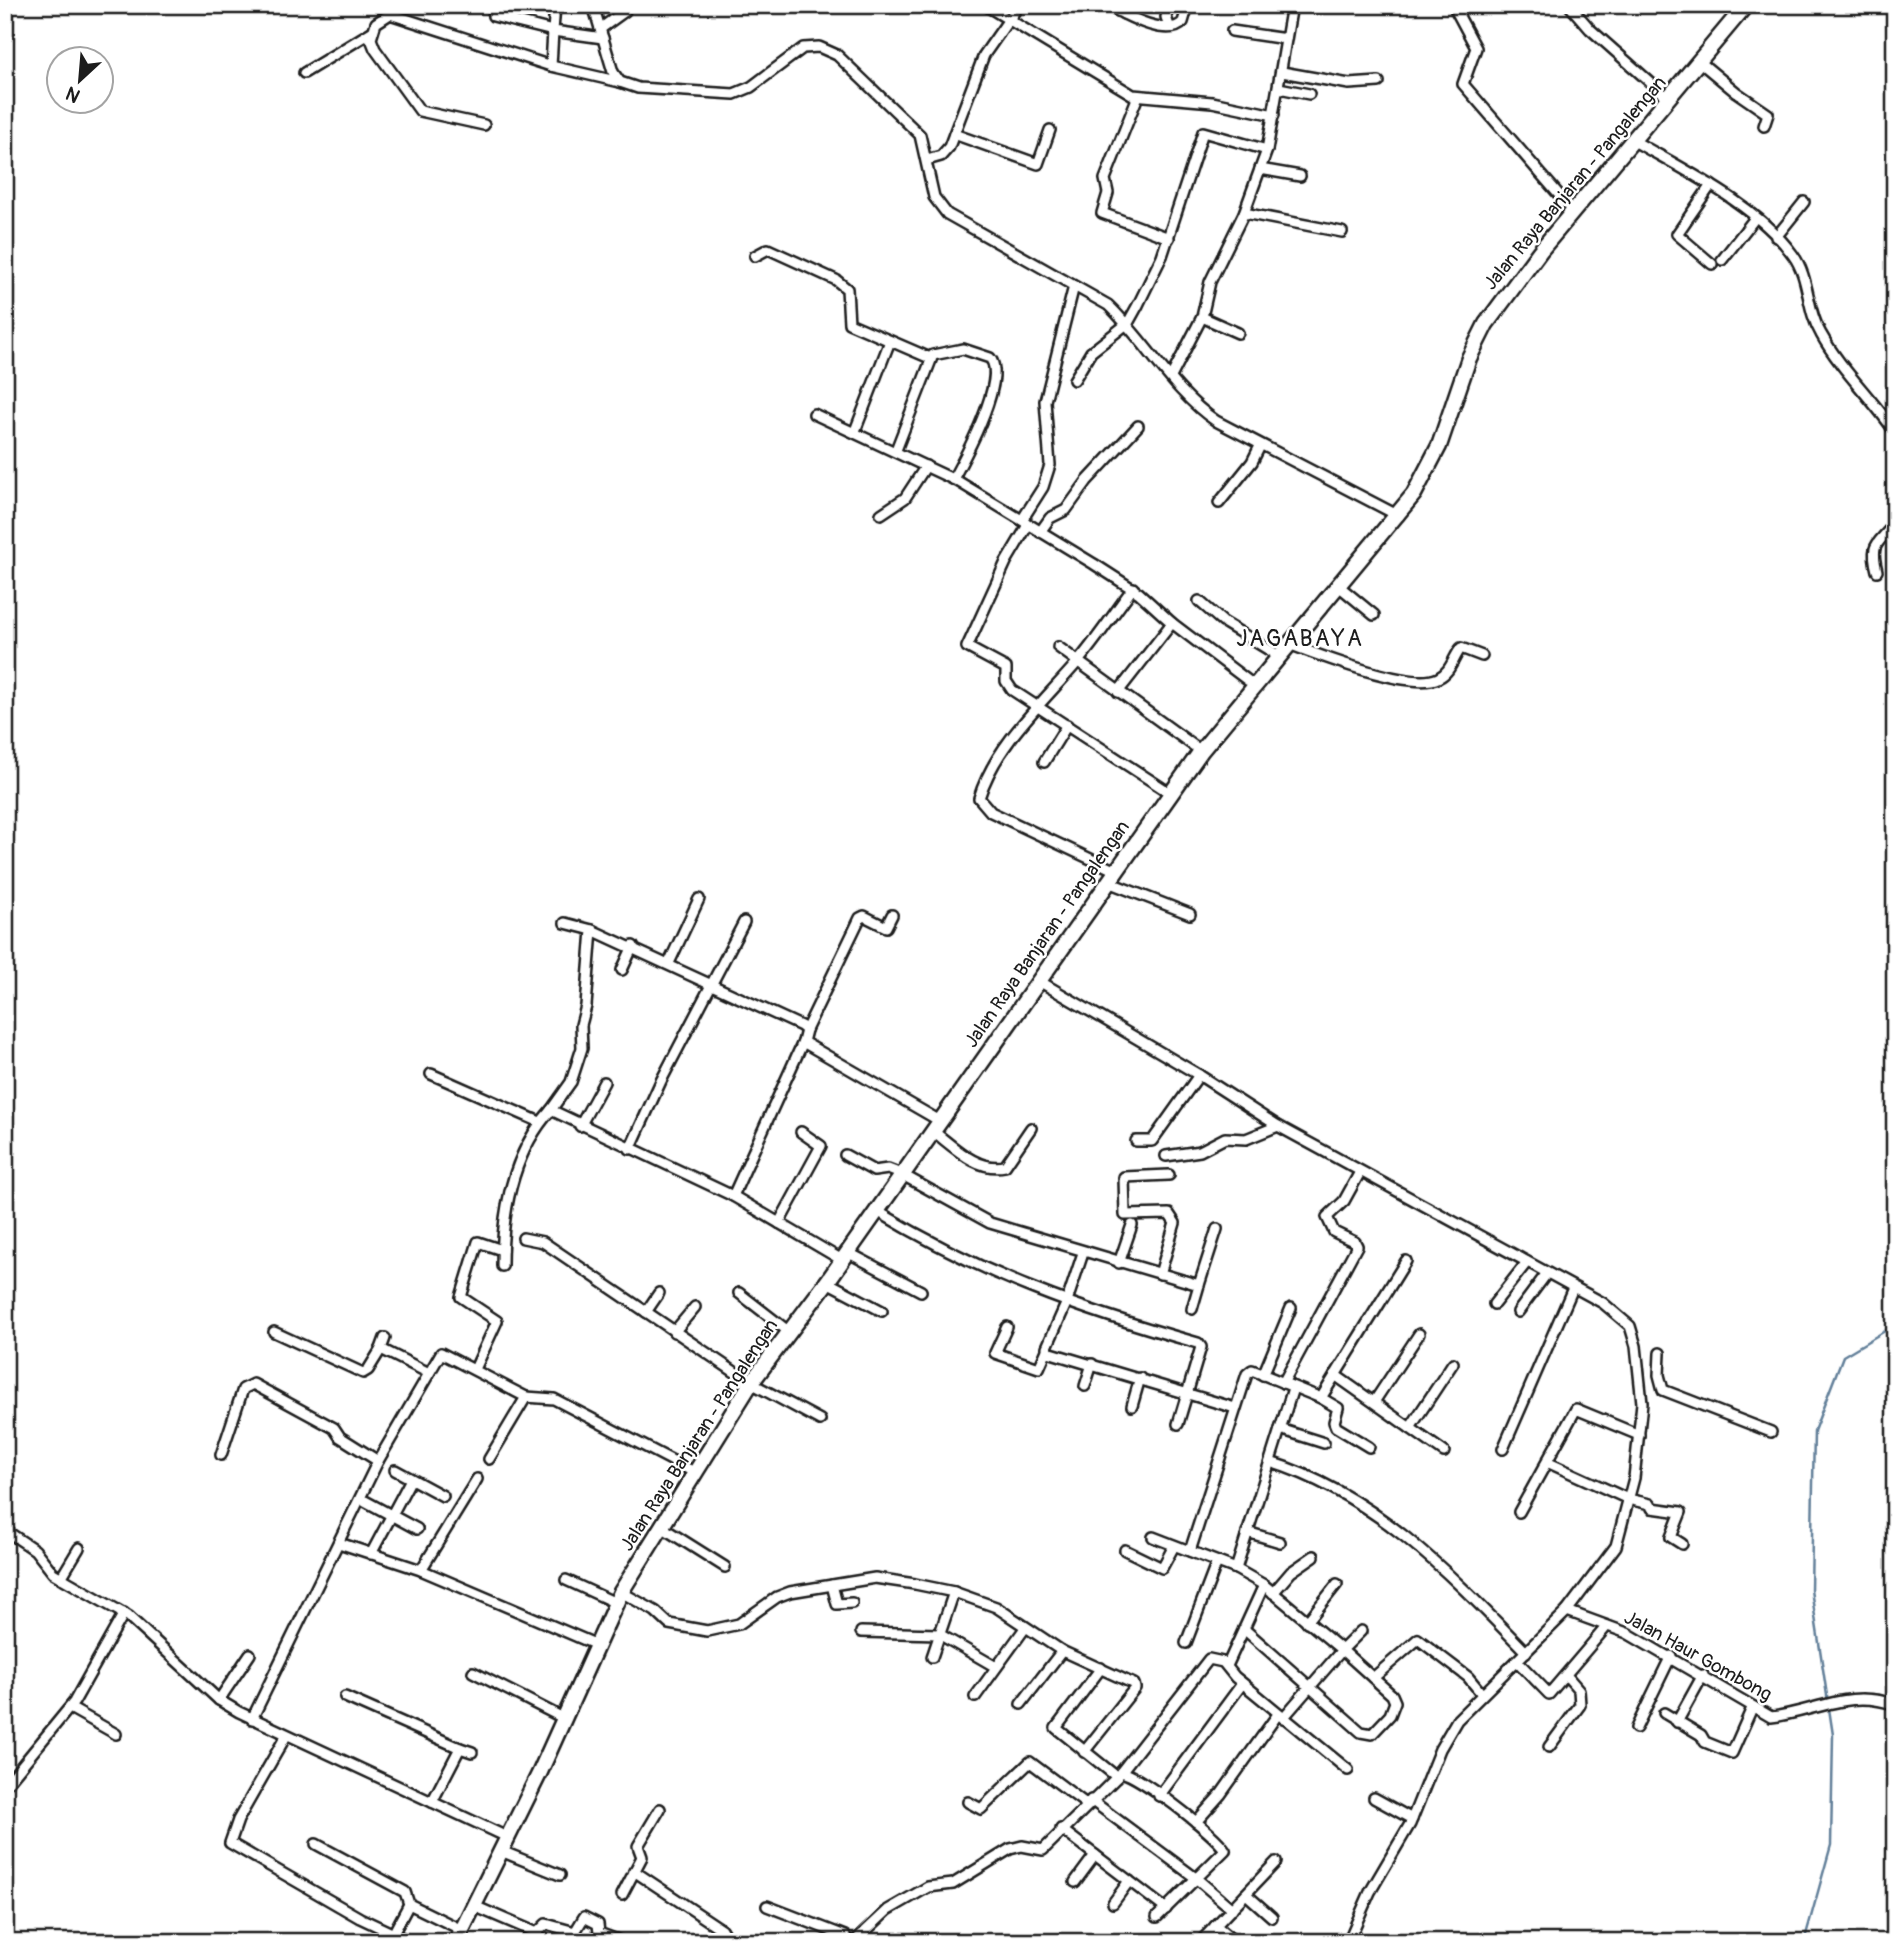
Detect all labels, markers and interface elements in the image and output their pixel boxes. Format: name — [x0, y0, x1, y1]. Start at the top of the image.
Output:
north arrow — [46, 46, 116, 116]
street label: Jalan Raya Banjaran - Pangalengan — [1479, 71, 1671, 295]
text: N — [62, 81, 84, 108]
district label: JAGABAYA — [1236, 624, 1364, 653]
street label: Jalan Raya Banjaran - Pangalengan — [959, 816, 1135, 1052]
street label: Jalan Raya Banjaran - Pangalengan — [615, 1315, 783, 1555]
street label: Jalan Haur Gombong — [1620, 1605, 1776, 1707]

